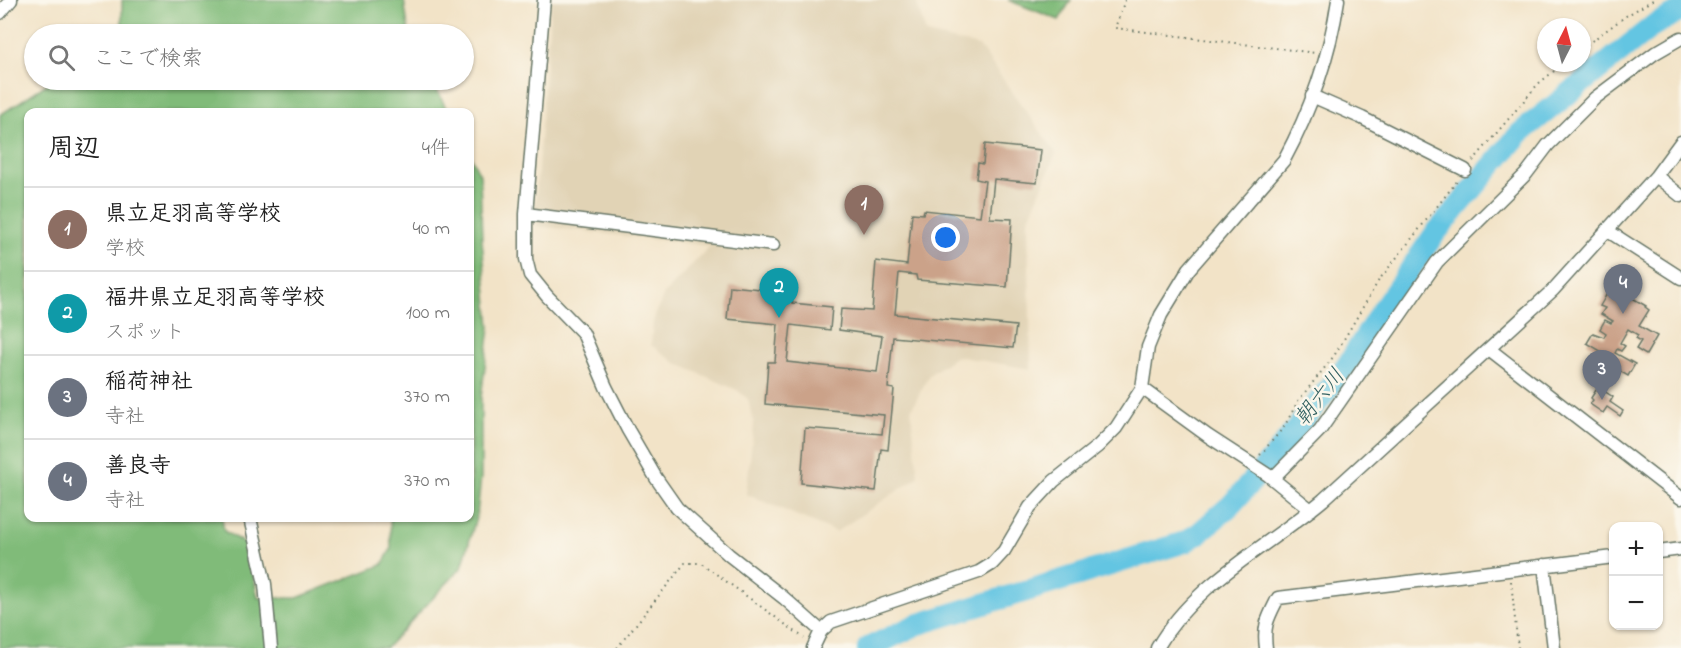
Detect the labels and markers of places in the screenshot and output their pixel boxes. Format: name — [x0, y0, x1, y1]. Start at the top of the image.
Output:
pin: 1 — [844, 186, 884, 235]
pin: 4 — [1604, 264, 1642, 314]
pin: 2 — [760, 268, 798, 318]
pin: 3 — [1582, 350, 1622, 400]

